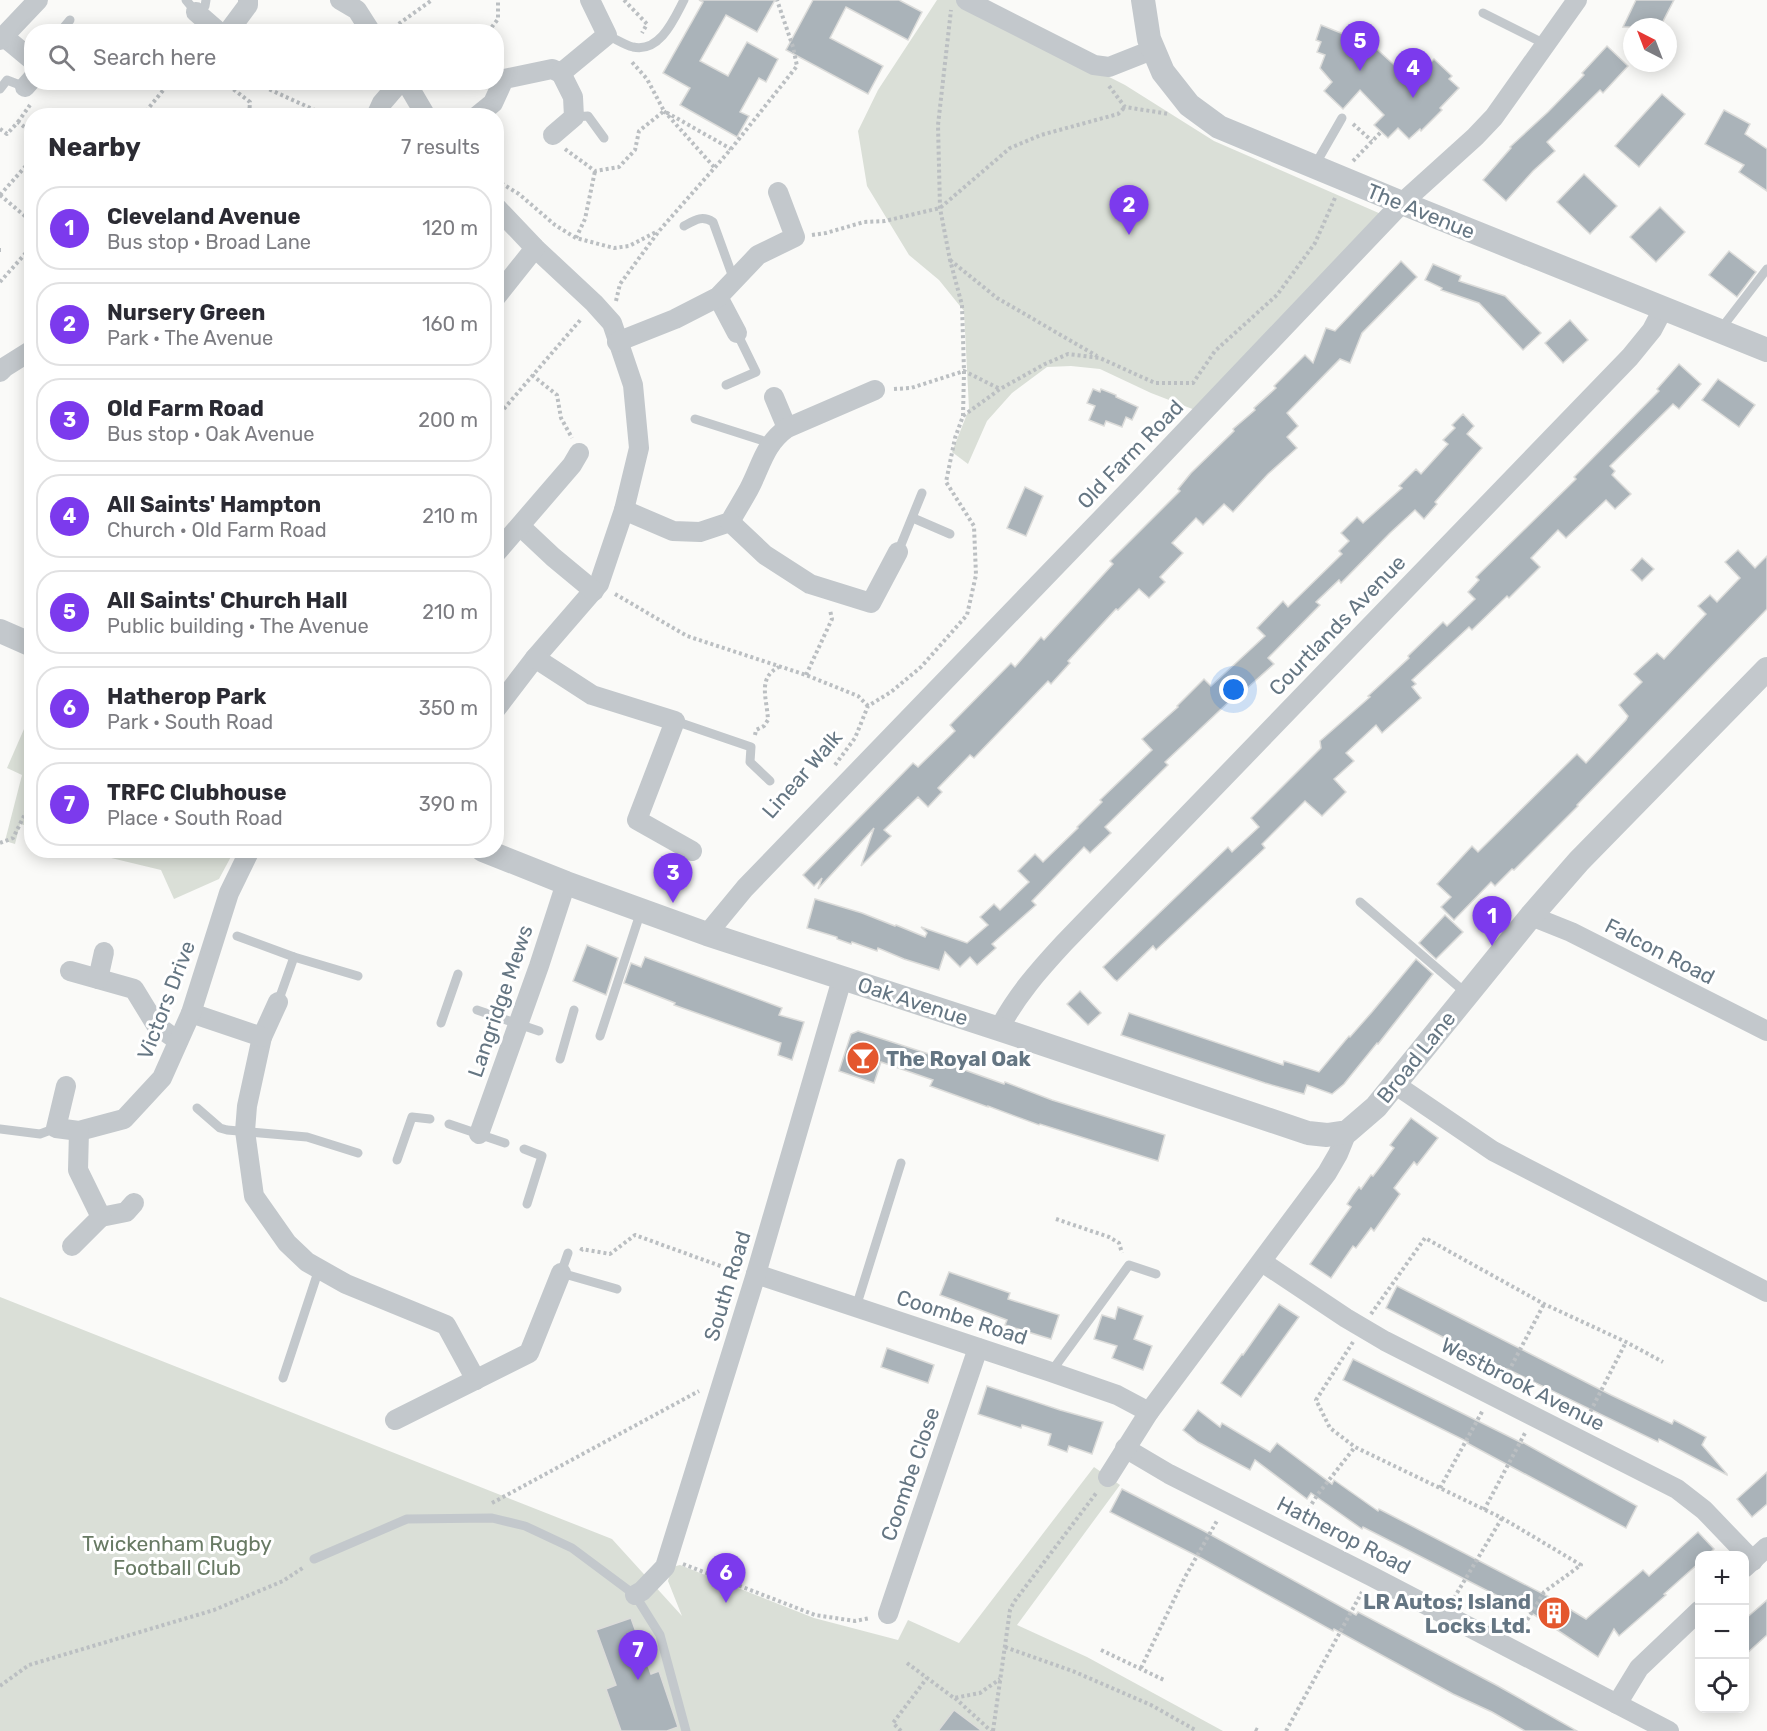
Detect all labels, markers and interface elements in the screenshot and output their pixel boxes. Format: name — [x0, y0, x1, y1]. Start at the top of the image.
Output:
north arrow — [1623, 18, 1677, 72]
pin: 5 — [1340, 22, 1380, 71]
search box — [24, 24, 504, 90]
icon: search — [45, 41, 78, 74]
text: Search here — [93, 44, 216, 71]
pin: 4 — [1394, 48, 1432, 98]
text: Nearby — [48, 132, 141, 163]
text: 7 results — [401, 135, 480, 159]
street label: The Avenue — [1363, 178, 1479, 244]
pin: 2 — [1110, 186, 1148, 235]
text: Cleveland Avenue — [107, 203, 300, 230]
text: 1 — [65, 216, 74, 240]
text: 120 m — [422, 216, 478, 240]
text: Bus stop · Broad Lane — [107, 230, 311, 254]
text: Nursery Green — [107, 299, 265, 326]
text: 2 — [63, 312, 76, 336]
text: 160 m — [422, 312, 478, 336]
text: Park · The Avenue — [107, 326, 273, 350]
street label: Old Farm Road — [1072, 394, 1188, 514]
text: Old Farm Road — [107, 395, 264, 422]
text: 3 — [63, 408, 76, 432]
text: 200 m — [418, 408, 478, 432]
text: Bus stop · Oak Avenue — [107, 422, 314, 446]
text: All Saints' Hampton — [107, 491, 321, 518]
text: 4 — [63, 504, 76, 528]
text: 210 m — [422, 504, 478, 528]
text: Church · Old Farm Road — [107, 518, 327, 542]
street label: Courtlands Avenue — [1264, 550, 1410, 700]
text: All Saints' Church Hall — [107, 587, 348, 614]
text: 5 — [63, 600, 76, 624]
text: 210 m — [422, 600, 478, 624]
text: Public building · The Avenue — [107, 614, 369, 638]
your location — [1219, 675, 1248, 704]
text: Hatherop Park — [107, 683, 266, 710]
text: 6 — [63, 696, 76, 720]
text: 350 m — [419, 696, 478, 720]
text: Park · South Road — [107, 710, 273, 734]
street label: Linear Walk — [757, 724, 847, 823]
text: TRFC Clubhouse — [107, 779, 286, 806]
text: 7 — [64, 792, 75, 816]
text: 390 m — [419, 792, 478, 816]
text: Place · South Road — [107, 806, 283, 830]
pin: 3 — [654, 854, 692, 903]
pin: 1 — [1472, 896, 1512, 946]
street label: Falcon Road — [1601, 913, 1719, 989]
street label: Langridge Mews — [462, 922, 538, 1080]
street label: Victors Drive — [132, 937, 200, 1063]
street label: Oak Avenue — [855, 971, 971, 1031]
street label: Broad Lane — [1371, 1006, 1461, 1108]
bar icon: The Royal Oak — [845, 1040, 881, 1076]
place label: The Royal Oak — [886, 1046, 1031, 1071]
street label: South Road — [698, 1228, 756, 1344]
street label: Coombe Road — [893, 1284, 1031, 1350]
street label: Westbrook Avenue — [1437, 1332, 1609, 1436]
street label: Coombe Close — [875, 1404, 945, 1544]
street label: Hatherop Road — [1273, 1491, 1415, 1579]
park label: Twickenham Rugby Football Club — [82, 1531, 272, 1580]
map controls — [1695, 1551, 1749, 1713]
button: + — [1695, 1551, 1749, 1605]
pin: 6 — [706, 1554, 746, 1603]
place label: LR Autos; Island Locks Ltd. — [1363, 1589, 1531, 1638]
building icon: LR Autos; Island Locks Ltd. — [1536, 1595, 1572, 1631]
button: − — [1695, 1605, 1749, 1659]
pin: 7 — [618, 1630, 658, 1680]
button: locate — [1695, 1659, 1749, 1713]

